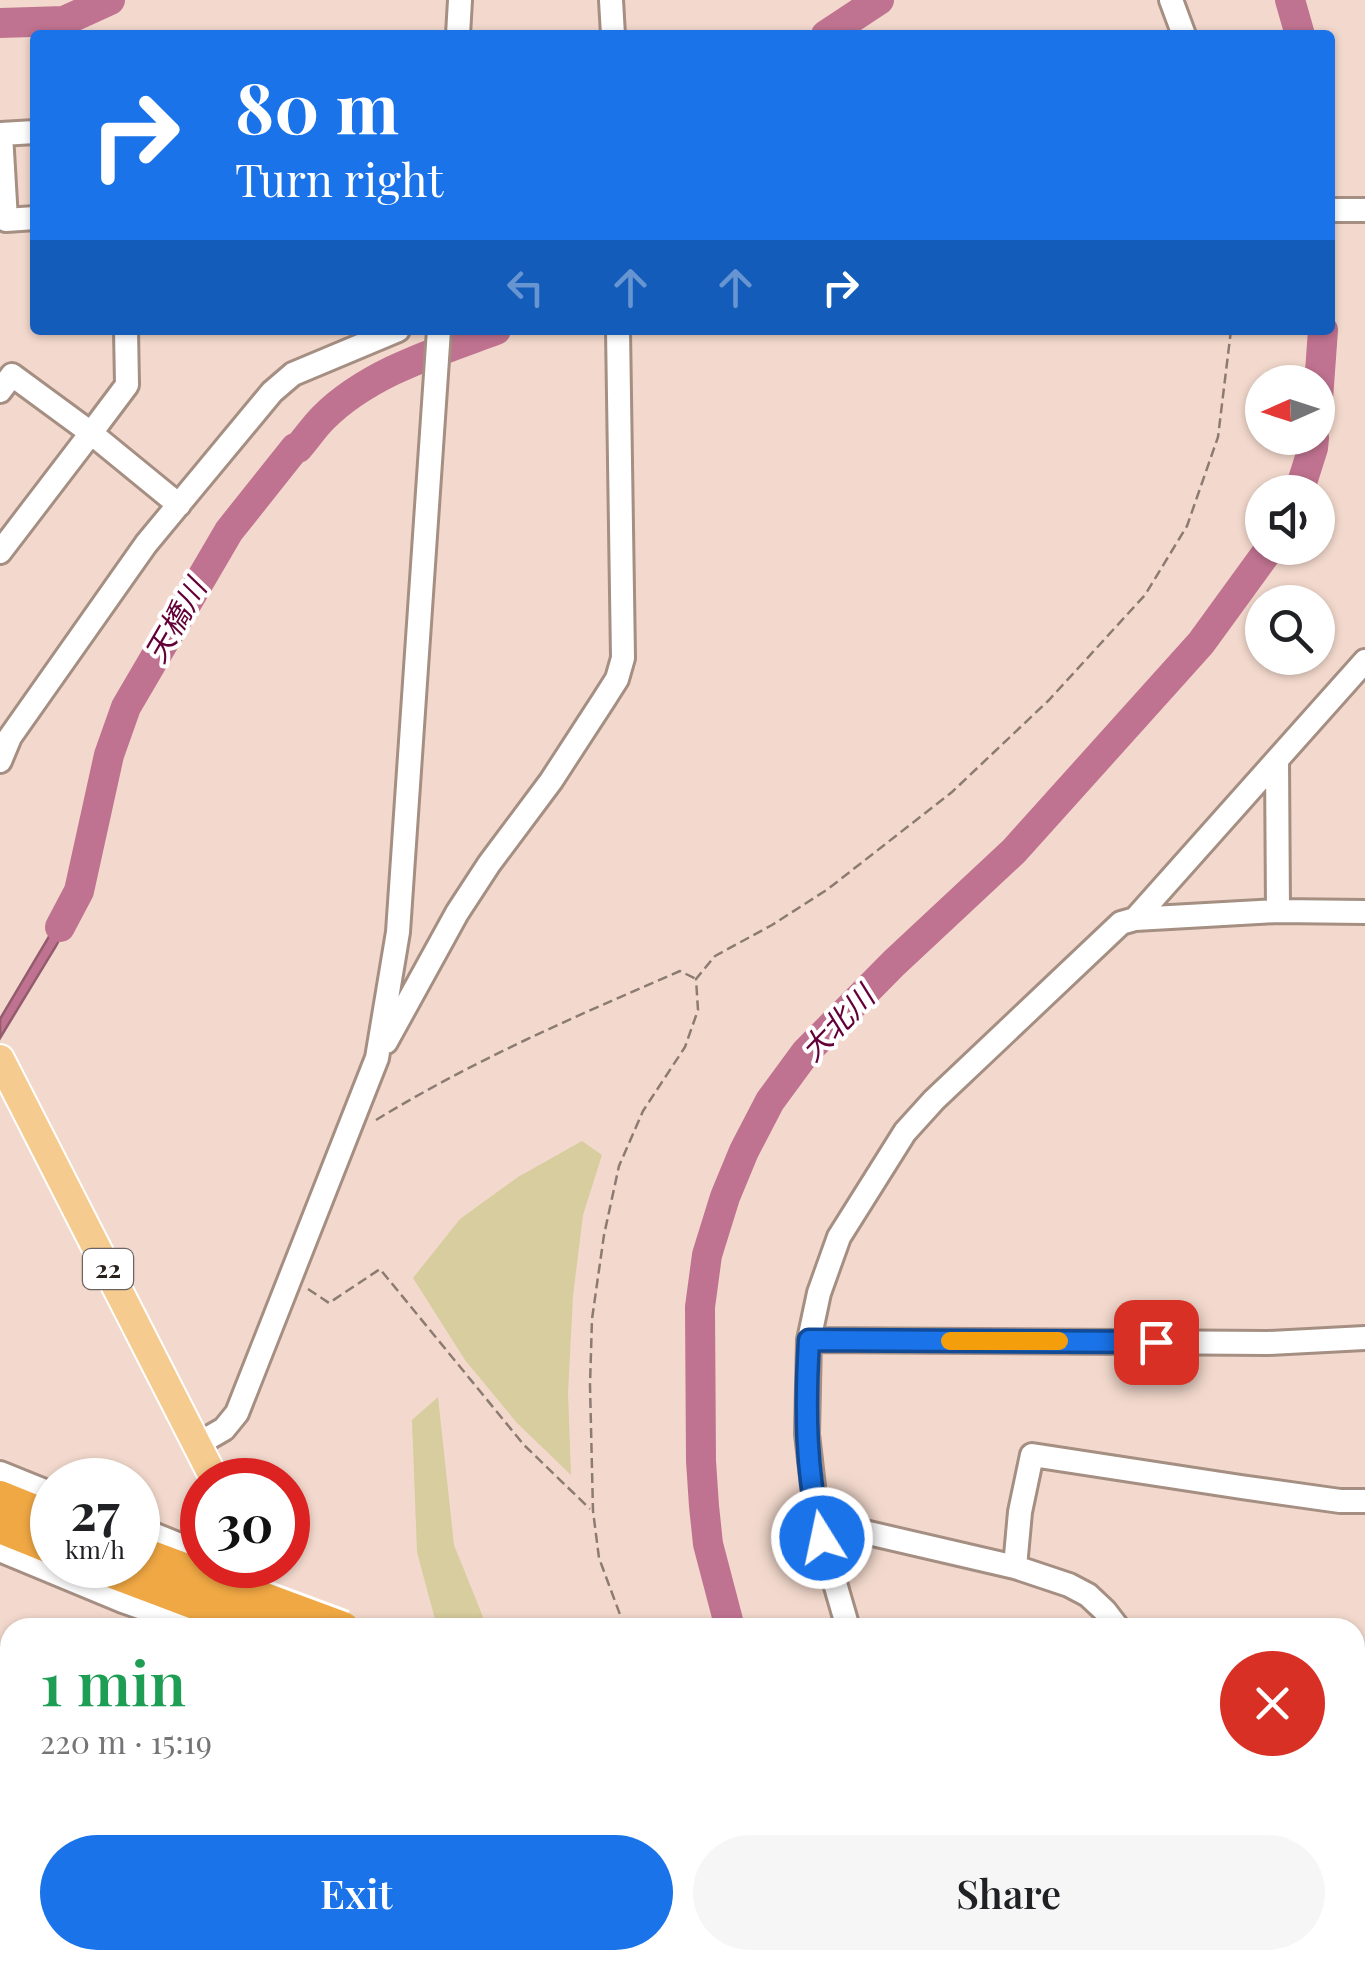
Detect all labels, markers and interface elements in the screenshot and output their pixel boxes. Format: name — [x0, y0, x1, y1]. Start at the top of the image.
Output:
text: 80 m — [235, 58, 399, 152]
icon: right — [70, 70, 200, 200]
text: Turn right — [235, 148, 443, 208]
icon: left — [498, 260, 553, 315]
icon: ahead — [603, 260, 658, 315]
icon: ahead — [708, 260, 763, 315]
icon: right — [813, 260, 868, 315]
north arrow — [1245, 365, 1335, 455]
map controls — [1245, 365, 1335, 675]
button: sound — [1245, 475, 1335, 565]
water label: 天橋川 — [134, 568, 216, 669]
button: search — [1245, 585, 1335, 675]
water label: 大北川 — [791, 974, 884, 1069]
road number: 22 — [83, 1249, 133, 1289]
pin — [1114, 1300, 1199, 1385]
icon: arrive — [1129, 1315, 1184, 1370]
speed limit sign: 30 — [180, 1458, 310, 1588]
text: 27 — [71, 1477, 119, 1544]
position arrow — [770, 1486, 874, 1590]
text: km/h — [65, 1532, 125, 1565]
text: 1 min — [40, 1641, 186, 1721]
button: close — [1220, 1651, 1325, 1756]
text: 220 m · 15:19 — [40, 1719, 212, 1762]
button: Exit — [40, 1835, 673, 1950]
button: Share — [693, 1835, 1325, 1950]

